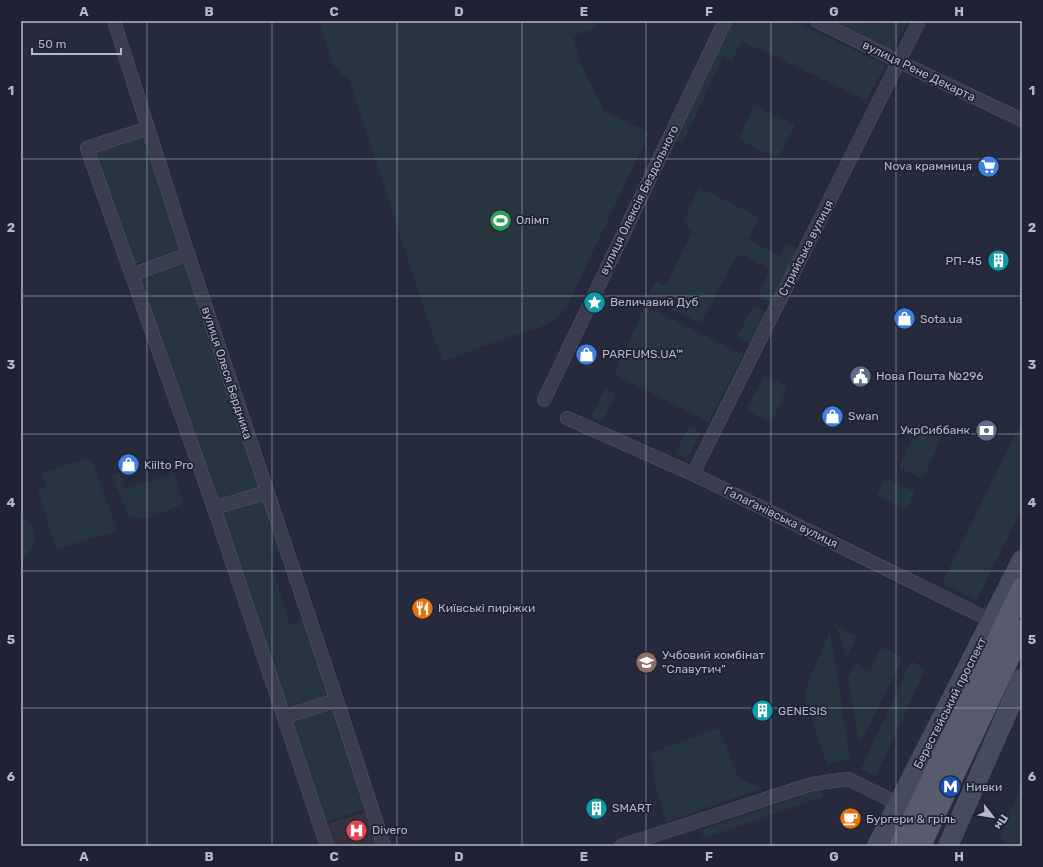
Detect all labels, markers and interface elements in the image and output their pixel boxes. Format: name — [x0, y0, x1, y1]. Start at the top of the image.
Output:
text: A — [79, 4, 89, 19]
text: B — [204, 4, 214, 19]
text: C — [329, 4, 339, 19]
text: D — [454, 4, 464, 19]
text: E — [580, 4, 588, 19]
text: F — [705, 4, 713, 19]
text: G — [829, 4, 839, 19]
text: H — [954, 4, 964, 19]
scale bar — [32, 30, 121, 56]
text: 50 m — [38, 37, 66, 51]
street label: вулиця Рене Декарта — [860, 38, 978, 104]
text: 1 — [8, 83, 14, 98]
text: 1 — [1029, 83, 1035, 98]
street label: вулиця Олексія Бездольного — [597, 123, 681, 277]
supermarket icon: Nova крамниця — [975, 153, 1001, 179]
place label: Nova крамниця — [884, 159, 972, 173]
street label: Стрийська вулиця — [776, 198, 836, 298]
sports icon: Олімп — [488, 207, 514, 233]
place label: Олімп — [516, 213, 549, 227]
text: 2 — [7, 220, 15, 235]
text: 2 — [1028, 220, 1036, 235]
building icon: РП-45 — [985, 248, 1011, 274]
place label: РП-45 — [945, 254, 982, 268]
place icon: Величавий Дуб — [581, 289, 607, 315]
place label: Величавий Дуб — [610, 295, 699, 309]
street label: вулиця Олеся Бердника — [199, 305, 255, 441]
shop icon: Sota.ua — [892, 306, 918, 332]
place label: Sota.ua — [920, 312, 962, 326]
shop icon: PARFUMS.UA™ — [573, 341, 599, 367]
place label: PARFUMS.UA™ — [602, 347, 683, 361]
text: 3 — [7, 357, 16, 372]
text: 3 — [1028, 357, 1037, 372]
public building icon: Нова Пошта №296 — [848, 363, 874, 389]
place label: Нова Пошта №296 — [876, 369, 984, 383]
shop icon: Swan — [820, 403, 846, 429]
place label: Swan — [848, 409, 879, 423]
bank icon: УкрСиббанк — [973, 417, 999, 443]
place label: УкрСиббанк — [900, 423, 971, 437]
shop icon: Kiilto Pro — [115, 452, 141, 478]
place label: Kiilto Pro — [144, 458, 194, 472]
street label: Ґалаґанівська вулиця — [722, 483, 840, 551]
text: 4 — [7, 495, 16, 510]
text: 4 — [1028, 495, 1037, 510]
restaurant icon: Київські пиріжки — [410, 595, 436, 621]
place label: Київські пиріжки — [438, 601, 535, 615]
text: 5 — [7, 632, 15, 647]
text: 5 — [1028, 632, 1036, 647]
street label: Берестейський проспект — [911, 635, 989, 771]
place label: Учбовий комбінат "Славутич" — [662, 648, 765, 676]
school or university icon: Учбовий комбінат "Славутич" — [634, 649, 660, 675]
building icon: GENESIS — [750, 698, 776, 724]
place label: GENESIS — [778, 704, 827, 718]
text: 6 — [7, 769, 16, 784]
text: 6 — [1028, 769, 1037, 784]
metro station icon: Нивки — [938, 774, 964, 800]
place label: Нивки — [966, 780, 1002, 794]
building icon: SMART — [583, 795, 609, 821]
north arrow — [973, 797, 1013, 837]
place label: SMART — [612, 801, 652, 815]
cafe icon: Бургери & гріль — [837, 806, 863, 832]
place label: Бургери & гріль — [866, 812, 956, 826]
text: Пн — [992, 812, 1011, 832]
hospital icon: Divero — [343, 817, 369, 843]
place label: Divero — [372, 823, 408, 837]
text: A — [79, 849, 89, 864]
text: B — [204, 849, 214, 864]
text: C — [329, 849, 339, 864]
text: D — [454, 849, 464, 864]
text: E — [580, 849, 588, 864]
text: F — [705, 849, 713, 864]
text: G — [829, 849, 839, 864]
text: H — [954, 849, 964, 864]

